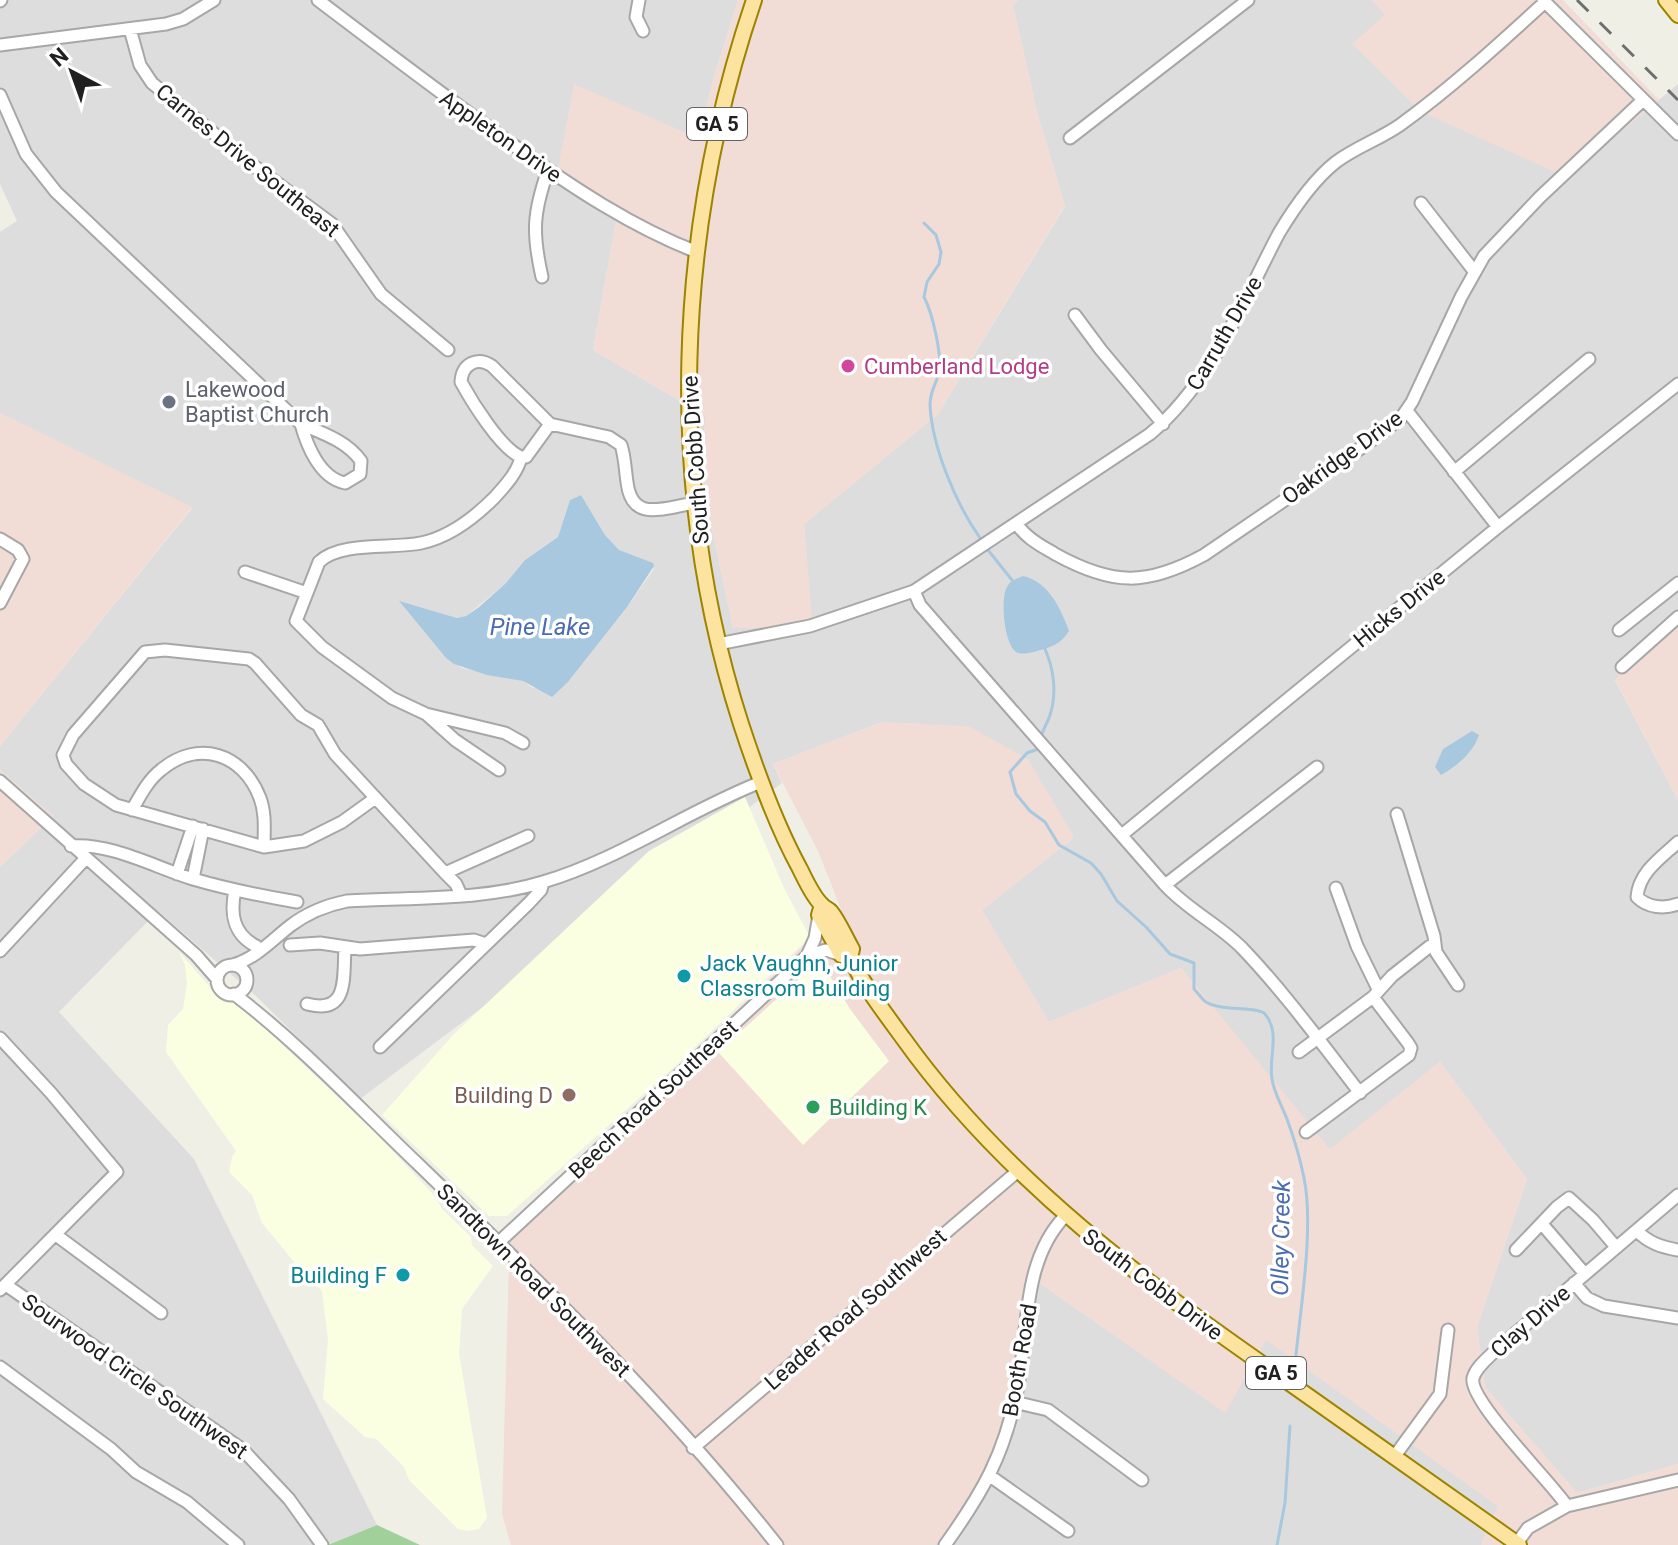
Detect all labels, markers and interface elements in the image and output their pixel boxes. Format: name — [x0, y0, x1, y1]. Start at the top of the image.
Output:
north arrow — [32, 32, 112, 112]
text: N — [45, 43, 73, 72]
street label: Carnes Drive Southeast — [151, 79, 344, 242]
street label: Appleton Drive — [435, 85, 566, 188]
road number: GA 5 — [687, 108, 747, 140]
street label: Carruth Drive — [1182, 272, 1267, 395]
place label: Cumberland Lodge — [864, 354, 1049, 379]
marker: Cumberland Lodge — [839, 357, 857, 375]
street label: South Cobb Drive — [677, 375, 714, 545]
place label: Lakewood Baptist Church — [185, 377, 329, 427]
marker: Lakewood Baptist Church — [160, 393, 178, 411]
street label: Oakridge Drive — [1277, 405, 1407, 509]
street label: Hicks Drive — [1349, 564, 1450, 653]
water label: Pine Lake — [490, 613, 590, 641]
place label: Jack Vaughn, Junior Classroom Building — [700, 951, 899, 1001]
marker: Jack Vaughn, Junior Classroom Building — [675, 967, 693, 985]
street label: Beech Road Southeast — [564, 1015, 743, 1184]
place label: Building D — [454, 1083, 553, 1108]
marker: Building D — [560, 1086, 578, 1104]
place label: Building K — [829, 1095, 927, 1120]
marker: Building K — [804, 1098, 822, 1116]
street label: Sandtown Road Southwest — [432, 1179, 635, 1382]
water label: Olley Creek — [1266, 1179, 1296, 1296]
street label: Leader Road Southwest — [760, 1224, 951, 1395]
street label: South Cobb Drive — [1078, 1224, 1228, 1345]
place label: Building F — [291, 1263, 387, 1288]
marker: Building F — [394, 1266, 412, 1284]
street label: Clay Drive — [1486, 1280, 1575, 1363]
street label: Sourwood Circle Southwest — [17, 1289, 252, 1464]
street label: Booth Road — [997, 1302, 1042, 1418]
road number: GA 5 — [1246, 1357, 1306, 1389]

